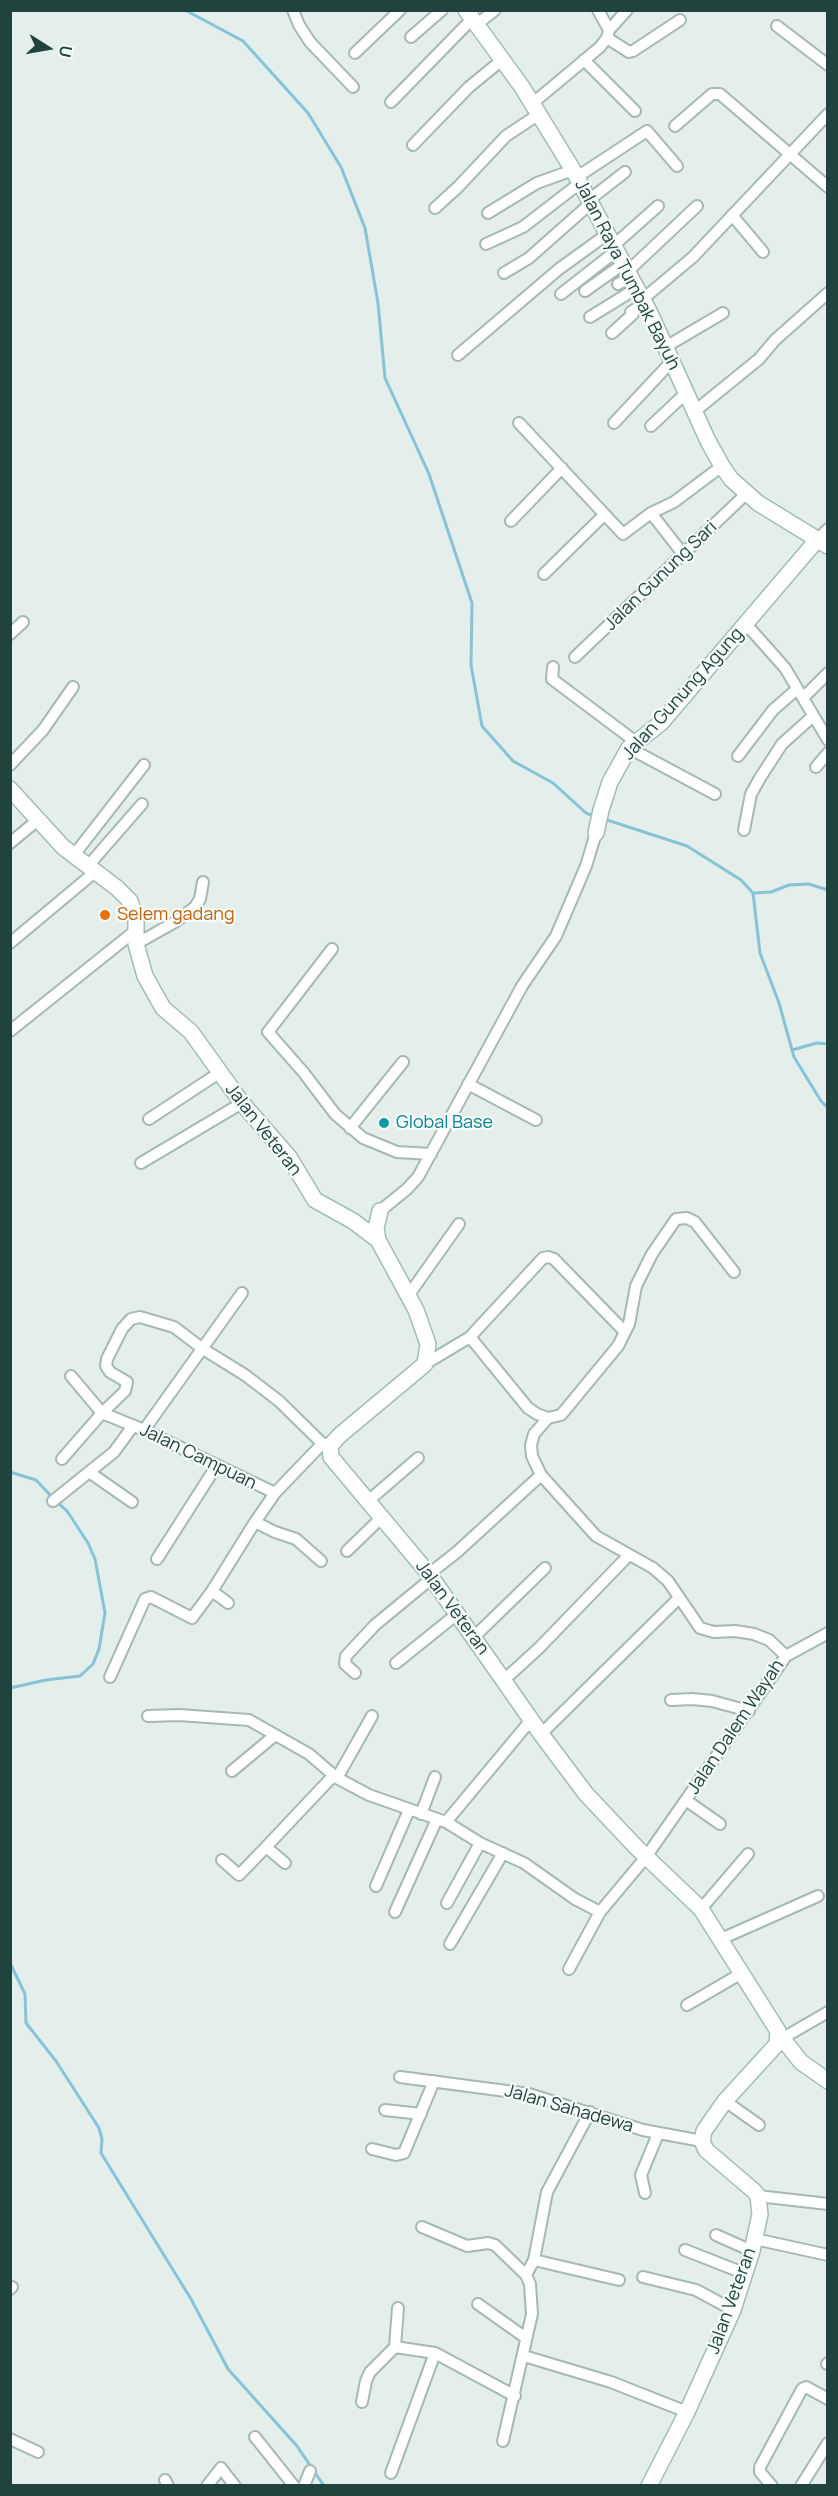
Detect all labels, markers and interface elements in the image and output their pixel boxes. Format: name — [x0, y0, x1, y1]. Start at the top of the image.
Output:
north arrow — [18, 18, 78, 78]
text: U — [54, 44, 78, 59]
street label: Jalan Raya Tumbak Bayuh — [570, 176, 684, 374]
street label: Jalan Gunung Sari — [600, 517, 722, 635]
street label: Jalan Gunung Agung — [618, 623, 748, 765]
place label: Selem gadang — [117, 904, 235, 926]
marker: Selem gadang — [98, 908, 112, 922]
street label: Jalan Veteran — [220, 1079, 306, 1181]
place label: Global Base — [396, 1112, 493, 1134]
marker: Global Base — [377, 1116, 391, 1130]
street label: Jalan Campuan — [136, 1419, 260, 1495]
street label: Jalan Veteran — [411, 1557, 493, 1659]
street label: Jalan Dalem Wayah — [683, 1656, 789, 1798]
street label: Jalan Sahadewa — [502, 2080, 636, 2138]
street label: Jalan Veteran — [703, 2245, 761, 2357]

